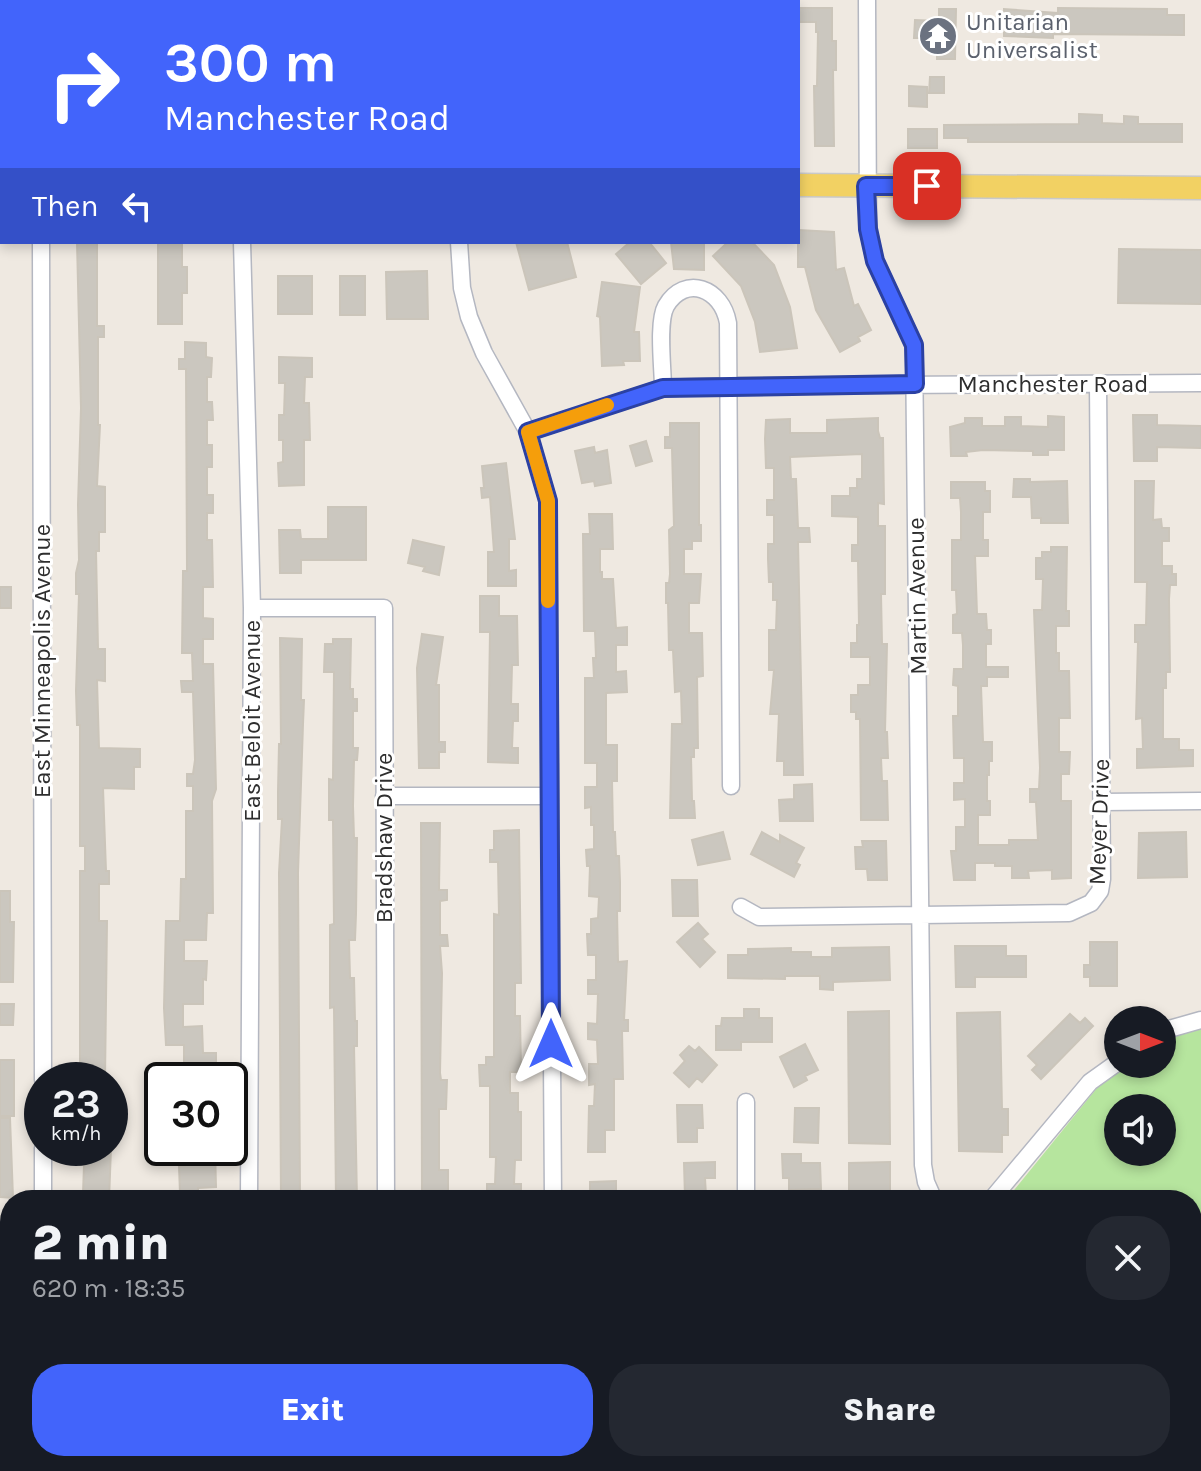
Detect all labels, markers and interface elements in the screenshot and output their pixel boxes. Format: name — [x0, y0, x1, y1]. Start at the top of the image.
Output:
place label: Unitarian Universalist — [966, 8, 1098, 64]
temple icon: Unitarian Universalist — [917, 15, 959, 57]
text: 300 m — [164, 30, 337, 95]
icon: right — [32, 32, 136, 136]
text: Manchester Road — [164, 97, 450, 139]
pin — [893, 152, 961, 220]
icon: arrive — [905, 164, 949, 208]
icon: left — [115, 184, 159, 228]
text: Then — [32, 188, 99, 224]
street label: Manchester Road — [958, 370, 1148, 398]
street label: Martin Avenue — [902, 517, 932, 675]
street label: East Minneapolis Avenue — [28, 524, 56, 798]
street label: East Beloit Avenue — [238, 620, 266, 822]
street label: Bradshaw Drive — [370, 753, 398, 923]
street label: Meyer Drive — [1083, 758, 1115, 886]
position arrow — [509, 1002, 593, 1086]
north arrow — [1104, 1006, 1176, 1078]
map controls — [1104, 1006, 1176, 1166]
speed limit sign: 30 — [144, 1062, 248, 1166]
text: 23 — [51, 1080, 101, 1127]
button: sound — [1104, 1094, 1176, 1166]
text: km/h — [51, 1122, 101, 1145]
text: 2 min — [32, 1215, 170, 1271]
button: close — [1086, 1216, 1170, 1300]
text: 620 m · 18:35 — [32, 1273, 185, 1304]
button: Exit — [32, 1364, 593, 1456]
button: Share — [609, 1364, 1170, 1456]

